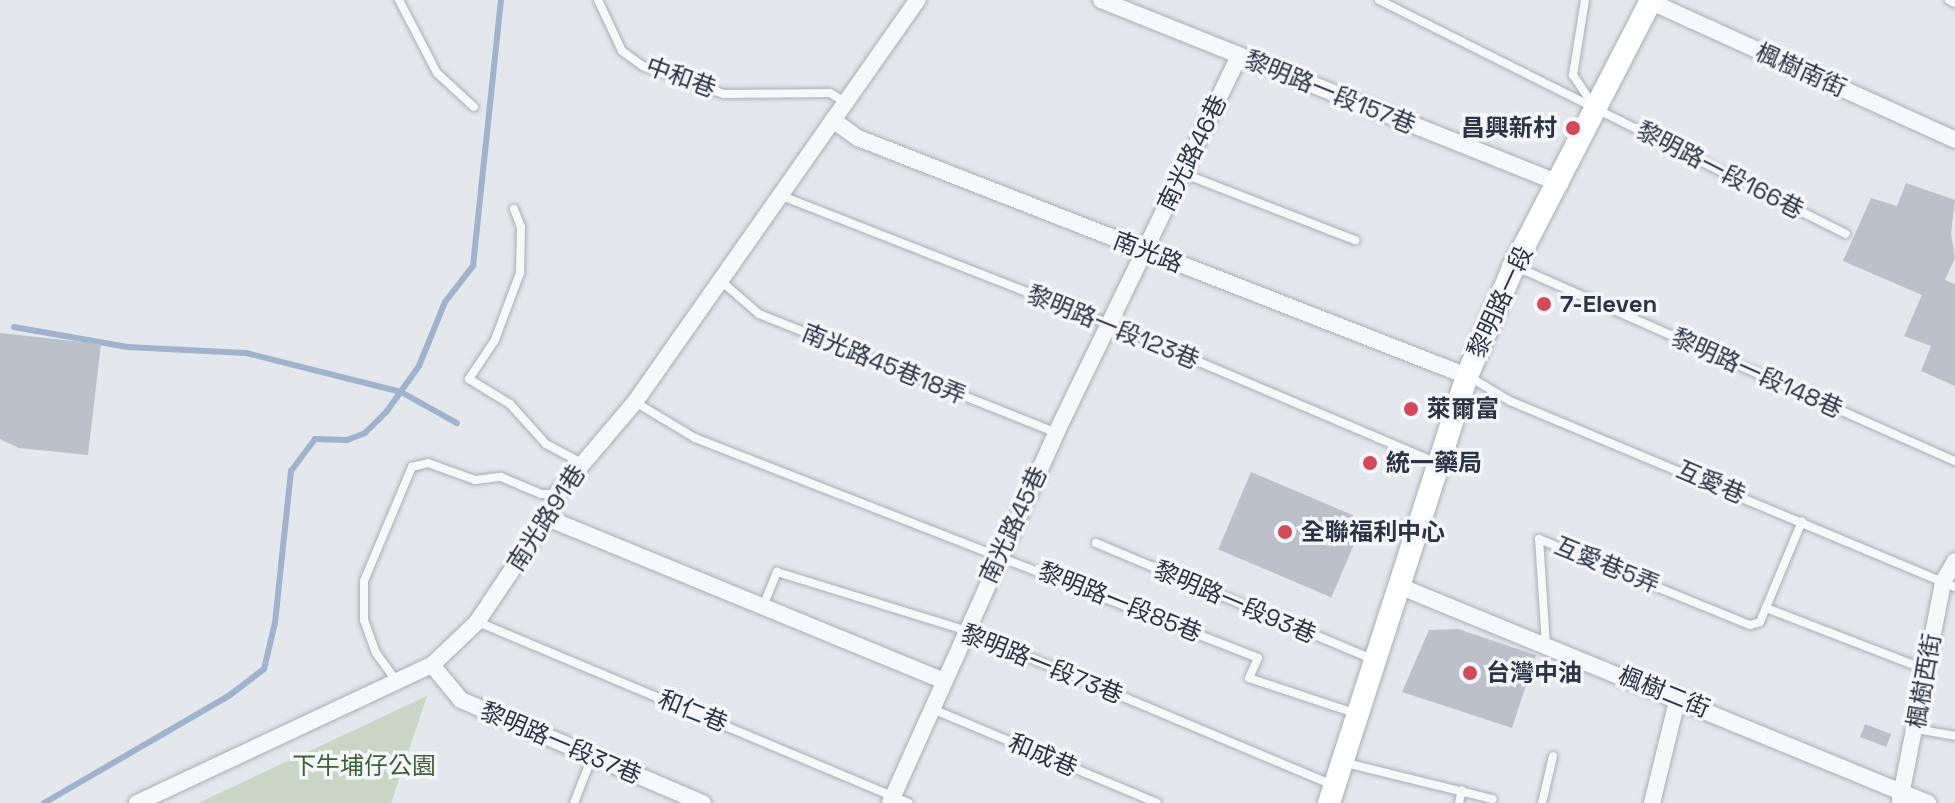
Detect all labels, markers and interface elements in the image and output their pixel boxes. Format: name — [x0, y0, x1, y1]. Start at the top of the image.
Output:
street label: 楓樹南街 — [1751, 37, 1851, 103]
street label: 黎明路一段157巷 — [1240, 45, 1420, 139]
street label: 中和巷 — [642, 51, 720, 103]
street label: 南光路46巷 — [1152, 90, 1232, 216]
place label: 昌興新村 — [1461, 114, 1557, 142]
street label: 黎明路一段166巷 — [1632, 116, 1808, 224]
marker: 昌興新村 — [1564, 119, 1582, 137]
street label: 南光路 — [1109, 226, 1187, 278]
street label: 黎明路一段 — [1462, 242, 1538, 362]
street label: 黎明路一段123巷 — [1023, 279, 1203, 375]
place label: 7-Eleven — [1560, 290, 1657, 318]
marker: 7-Eleven — [1535, 295, 1553, 313]
street label: 南光路45巷18弄 — [798, 318, 970, 410]
street label: 黎明路一段148巷 — [1667, 322, 1847, 424]
place label: 萊爾富 — [1427, 395, 1499, 423]
marker: 萊爾富 — [1402, 400, 1420, 418]
place label: 統一藥局 — [1386, 449, 1482, 477]
marker: 統一藥局 — [1361, 454, 1379, 472]
street label: 互愛巷 — [1672, 455, 1750, 509]
street label: 南光路91巷 — [501, 460, 591, 576]
street label: 南光路45巷 — [973, 462, 1053, 588]
place label: 全聯福利中心 — [1301, 518, 1445, 546]
marker: 全聯福利中心 — [1276, 523, 1294, 541]
street label: 互愛巷5弄 — [1550, 531, 1664, 599]
street label: 黎明路一段93巷 — [1150, 555, 1320, 649]
street label: 黎明路一段85巷 — [1034, 556, 1206, 648]
street label: 黎明路一段73巷 — [957, 618, 1127, 710]
street label: 楓樹西街 — [1901, 631, 1947, 731]
place label: 台灣中油 — [1486, 659, 1582, 687]
street label: 楓樹二街 — [1614, 661, 1714, 723]
marker: 台灣中油 — [1461, 664, 1479, 682]
street label: 和仁巷 — [654, 684, 732, 738]
street label: 黎明路一段37巷 — [476, 696, 646, 790]
street label: 和成巷 — [1004, 728, 1082, 782]
park label: 下牛埔仔公園 — [292, 752, 436, 780]

